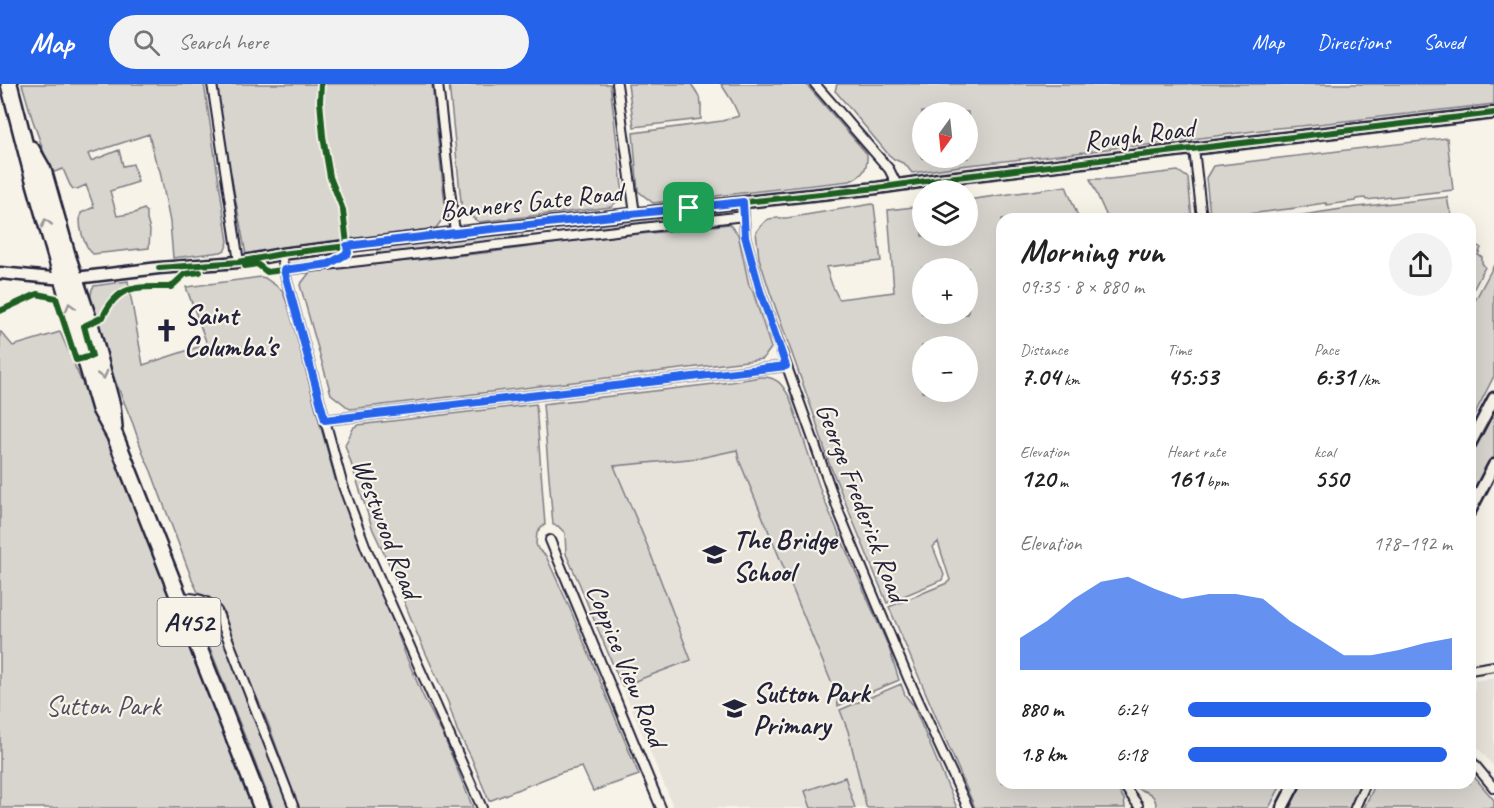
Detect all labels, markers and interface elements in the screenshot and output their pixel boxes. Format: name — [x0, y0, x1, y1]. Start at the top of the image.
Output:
search box — [109, 15, 529, 69]
text: Map — [30, 25, 73, 60]
icon: search — [130, 26, 163, 59]
text: Search here — [178, 28, 268, 56]
text: Map — [1252, 29, 1284, 55]
text: Directions — [1317, 29, 1390, 55]
text: Saved — [1423, 29, 1464, 55]
north arrow — [912, 102, 978, 168]
map controls — [912, 102, 978, 402]
street label: Rough Road — [1082, 109, 1200, 158]
street label: Banners Gate Road — [438, 174, 628, 228]
button: layers — [912, 180, 978, 246]
pin — [663, 182, 714, 233]
icon: arrive — [672, 191, 705, 224]
one-way arrow — [40, 219, 53, 229]
text: Morning run — [1020, 230, 1164, 272]
button: share — [1389, 233, 1452, 296]
button: + — [912, 258, 978, 324]
text: 09:35 · 8 × 880 m — [1020, 274, 1144, 299]
place label: Saint Columba's — [184, 297, 280, 364]
one-way arrow — [65, 302, 78, 312]
church icon: Saint Columba's — [153, 317, 179, 343]
button: − — [912, 336, 978, 402]
text: Distance — [1020, 340, 1068, 360]
text: Time — [1167, 340, 1191, 360]
text: Pace — [1314, 340, 1339, 360]
text: 7.04 — [1020, 360, 1060, 393]
text: 45:53 — [1167, 360, 1218, 393]
text: 6:31 — [1314, 360, 1355, 393]
one-way arrow — [96, 370, 109, 380]
text: km — [1060, 370, 1080, 390]
text: /km — [1355, 370, 1380, 390]
street label: George Frederick Road — [808, 398, 917, 610]
text: Elevation — [1020, 442, 1069, 462]
text: Heart rate — [1167, 442, 1225, 462]
text: kcal — [1314, 442, 1335, 462]
street label: Westwood Road — [344, 453, 431, 607]
text: 120 — [1020, 462, 1055, 495]
text: 161 — [1167, 462, 1203, 495]
text: 550 — [1314, 462, 1348, 495]
text: m — [1055, 472, 1068, 492]
text: bpm — [1203, 472, 1229, 492]
place label: The Bridge School — [733, 522, 839, 589]
text: Elevation — [1020, 531, 1082, 556]
text: 178–192 m — [1373, 531, 1452, 556]
school or university icon: The Bridge School — [702, 542, 728, 568]
street label: Coppice View Road — [579, 579, 677, 755]
road number: A452 — [158, 598, 220, 646]
place label: Sutton Park Primary — [753, 675, 872, 742]
park label: Sutton Park — [46, 688, 162, 723]
school or university icon: Sutton Park Primary — [722, 695, 748, 721]
text: 880 m — [1020, 697, 1063, 722]
text: 6:24 — [1116, 697, 1147, 722]
text: 1.8 km — [1020, 742, 1067, 767]
text: 6:18 — [1116, 742, 1147, 767]

